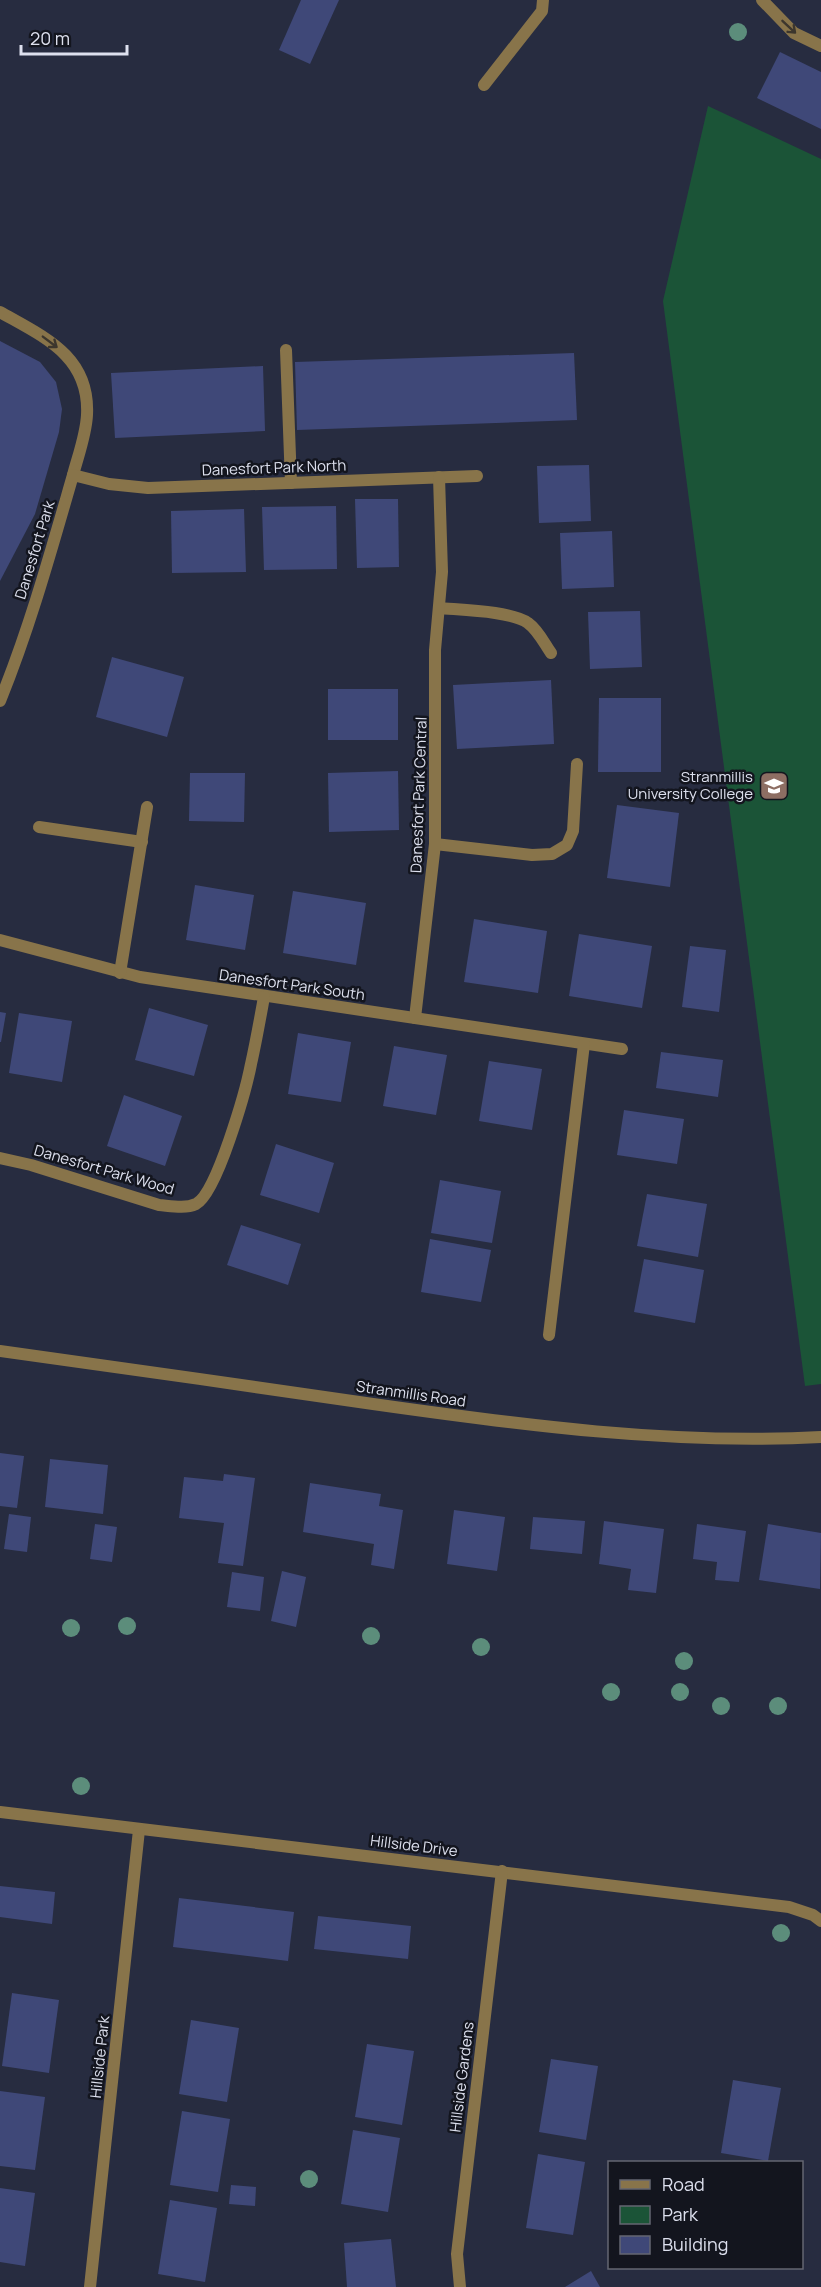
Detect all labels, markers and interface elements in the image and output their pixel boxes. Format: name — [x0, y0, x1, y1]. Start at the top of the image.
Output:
scale bar — [21, 18, 128, 56]
one-way arrow — [781, 20, 796, 34]
text: 20 m — [30, 26, 70, 50]
one-way arrow — [42, 335, 58, 348]
street label: Danesfort Park North — [201, 454, 347, 481]
street label: Danesfort Park — [10, 497, 60, 602]
street label: Danesfort Park Central — [405, 717, 432, 873]
place label: Stranmillis University College — [628, 766, 753, 804]
school or university icon: Stranmillis University College — [758, 770, 790, 802]
street label: Danesfort Park South — [218, 964, 366, 1005]
street label: Danesfort Park Wood — [32, 1139, 177, 1200]
street label: Stranmillis Road — [355, 1375, 467, 1412]
street label: Hillside Drive — [369, 1830, 459, 1861]
street label: Hillside Park — [85, 2014, 114, 2099]
street label: Hillside Gardens — [444, 2020, 479, 2133]
legend — [608, 2161, 803, 2269]
text: Road — [662, 2172, 705, 2196]
text: Park — [662, 2202, 699, 2226]
text: Building — [662, 2232, 728, 2256]

